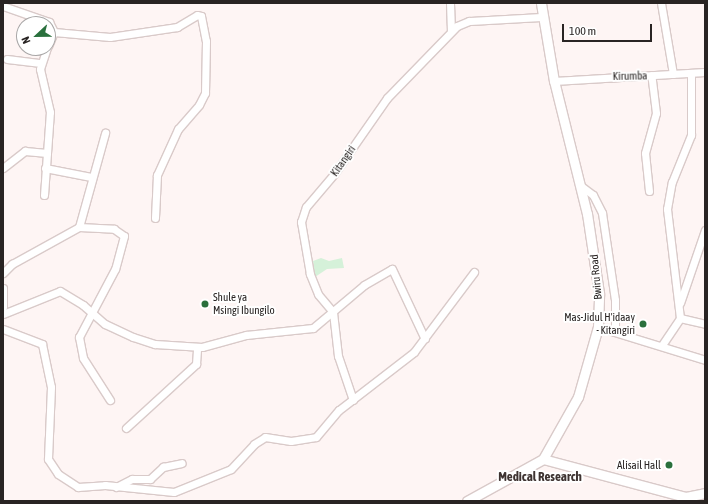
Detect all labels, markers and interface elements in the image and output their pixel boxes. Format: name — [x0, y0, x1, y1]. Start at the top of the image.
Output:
north arrow — [16, 16, 56, 56]
scale bar — [564, 16, 654, 42]
text: 100 m — [569, 24, 596, 38]
text: N — [19, 35, 33, 45]
street label: Kirumba — [613, 69, 647, 83]
street label: Kitangiri — [328, 143, 358, 179]
street label: Bwiru Road — [587, 254, 605, 300]
place label: Shule ya Msingi Ibungilo — [213, 291, 275, 317]
marker: Shule ya Msingi Ibungilo — [200, 299, 210, 309]
place label: Mas-Jidul H'idaay - Kitangiri — [564, 311, 635, 337]
marker: Mas-Jidul H'idaay - Kitangiri — [638, 319, 648, 329]
place label: Alisail Hall — [617, 458, 661, 472]
marker: Alisail Hall — [664, 460, 674, 470]
district label: Medical Research — [498, 469, 582, 485]

